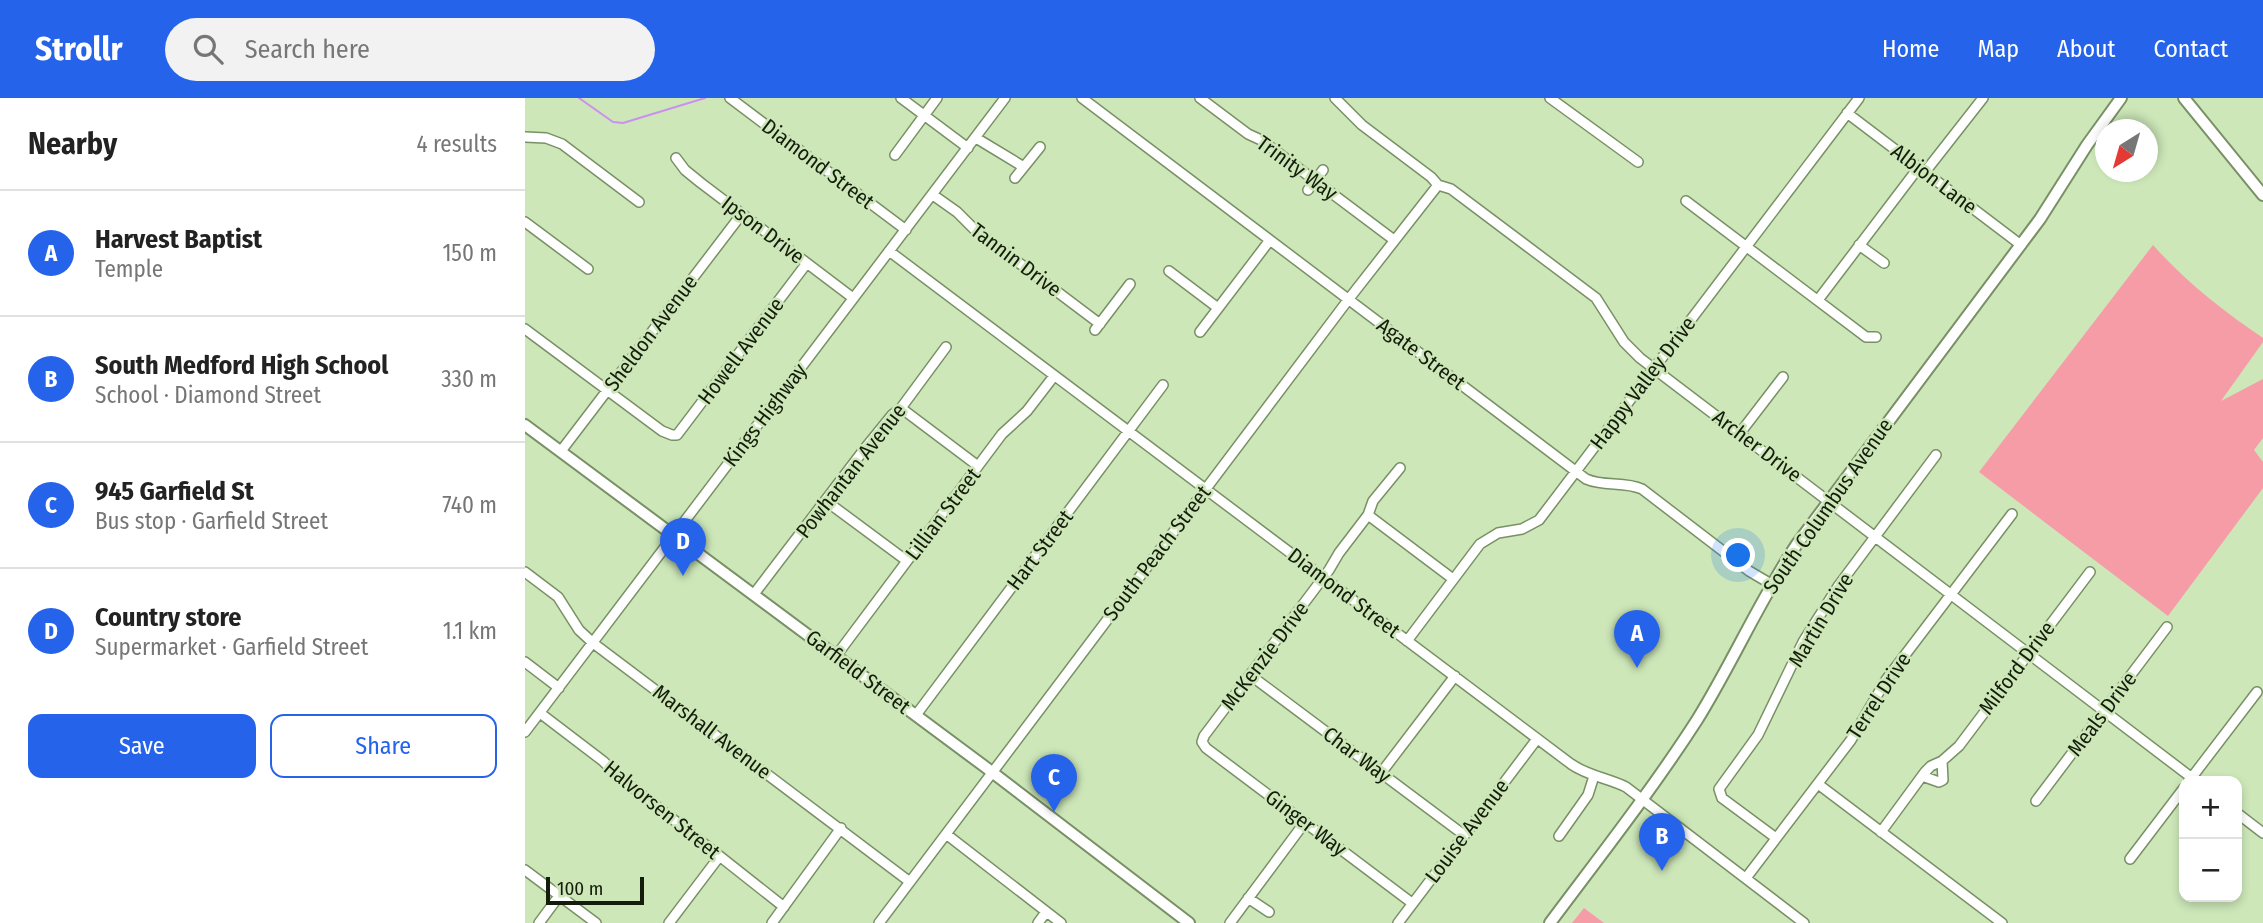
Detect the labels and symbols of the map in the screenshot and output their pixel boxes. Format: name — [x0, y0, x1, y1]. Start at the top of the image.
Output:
street label: Diamond Street — [757, 113, 879, 215]
north arrow — [2095, 119, 2158, 182]
street label: Trinity Way — [1251, 130, 1343, 206]
street label: Albion Lane — [1886, 138, 1982, 220]
street label: Ipson Drive — [716, 190, 810, 270]
street label: Tannin Drive — [966, 217, 1066, 303]
street label: Sheldon Avenue — [599, 270, 703, 396]
street label: Howell Avenue — [692, 292, 790, 410]
street label: Happy Valley Drive — [1585, 311, 1701, 455]
street label: Agate Street — [1372, 312, 1471, 396]
street label: Kings Highway — [718, 358, 813, 472]
street label: Powhantan Avenue — [790, 398, 912, 544]
street label: Archer Drive — [1707, 404, 1807, 488]
street label: South Columbus Avenue — [1758, 413, 1898, 599]
street label: Lillian Street — [900, 463, 986, 565]
street label: South Peach Street — [1098, 480, 1216, 626]
street label: Hart Street — [1001, 505, 1079, 595]
pin: D — [660, 518, 706, 576]
your location — [1721, 538, 1755, 572]
street label: Diamond Street — [1283, 542, 1405, 644]
street label: Martin Drive — [1783, 568, 1859, 672]
street label: McKenzie Drive — [1216, 596, 1314, 716]
pin: A — [1614, 610, 1660, 668]
street label: Milford Drive — [1973, 616, 2061, 720]
street label: Garfield Street — [801, 624, 916, 720]
street label: Terrel Drive — [1841, 648, 1917, 744]
street label: Meals Drive — [2062, 667, 2142, 761]
street label: Marshall Avenue — [648, 679, 776, 785]
street label: Char Way — [1318, 721, 1397, 789]
pin: C — [1031, 754, 1077, 812]
street label: Halvorsen Street — [598, 755, 726, 865]
street label: Louise Avenue — [1419, 774, 1515, 888]
street label: Ginger Way — [1260, 784, 1352, 862]
pin: B — [1639, 813, 1685, 871]
scale bar — [546, 874, 644, 906]

